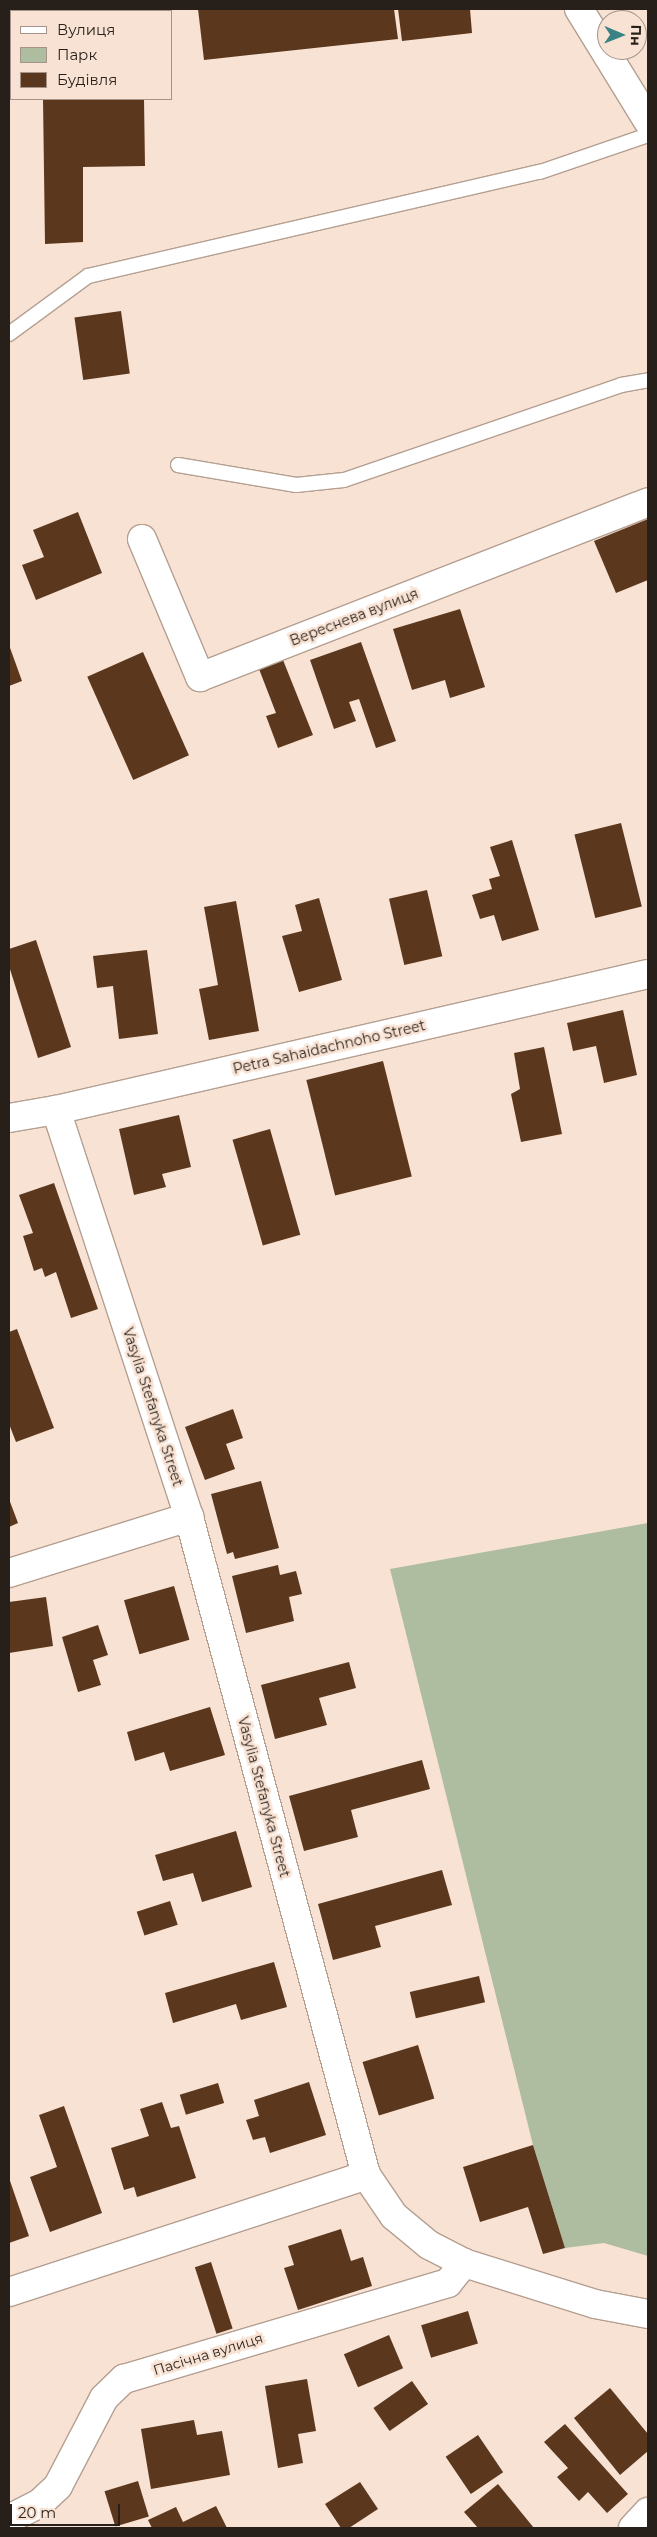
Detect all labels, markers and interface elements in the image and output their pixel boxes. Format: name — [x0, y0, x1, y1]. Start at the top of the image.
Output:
legend — [10, 10, 172, 100]
north arrow — [597, 10, 647, 60]
text: Вулиця — [57, 20, 115, 39]
text: Пн — [627, 25, 645, 46]
text: Парк — [57, 45, 97, 64]
text: Будівля — [57, 70, 117, 89]
street label: Вереснева вулиця — [287, 585, 421, 649]
street label: Petra Sahaidachnoho Street — [231, 1017, 427, 1077]
street label: Vasylia Stefanyka Street — [119, 1326, 187, 1488]
street label: Vasylia Stefanyka Street — [234, 1715, 294, 1879]
street label: Пасічна вулиця — [151, 2329, 265, 2379]
scale bar — [12, 2494, 122, 2526]
text: 20 m — [18, 2503, 56, 2522]

